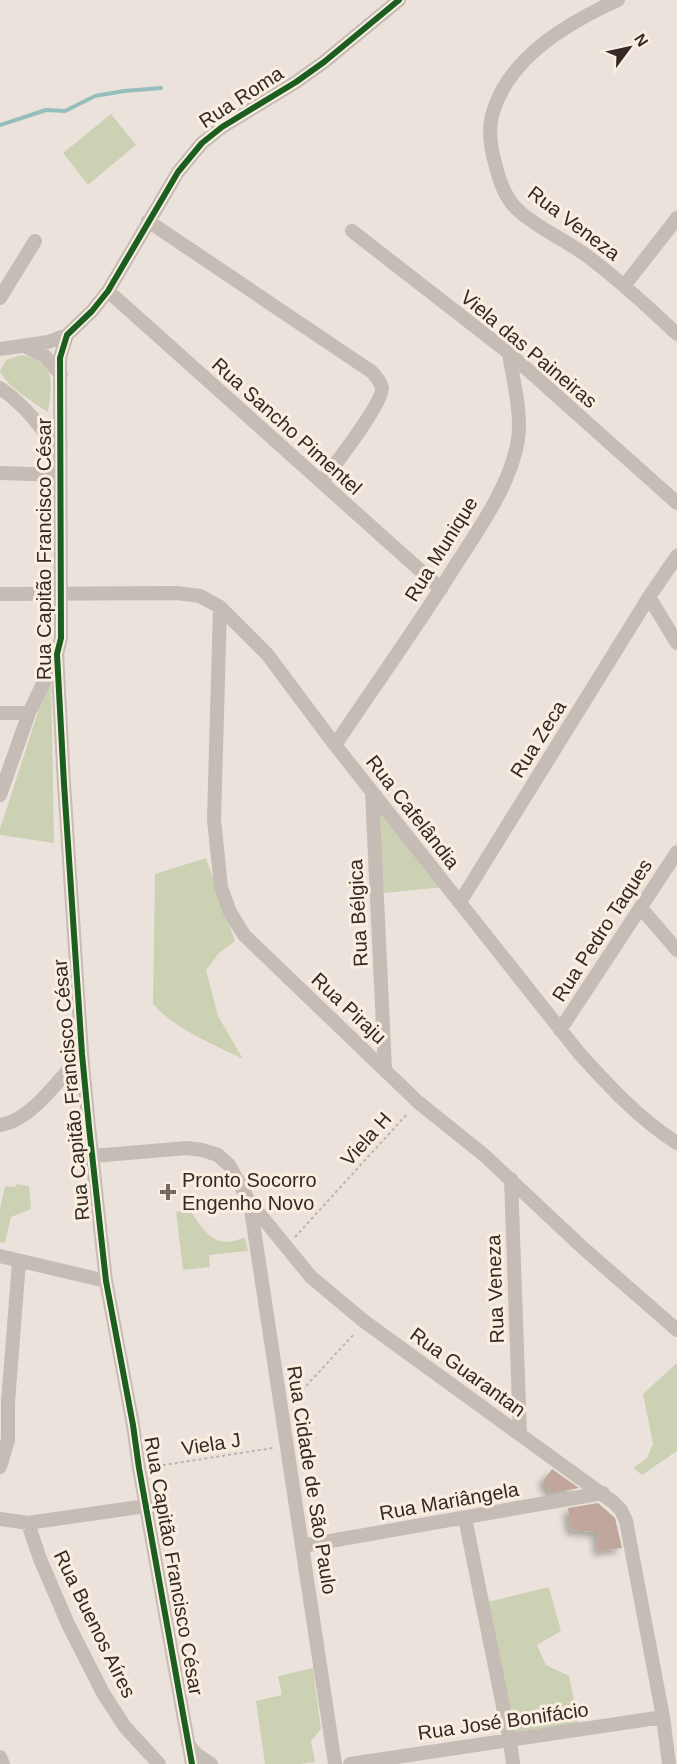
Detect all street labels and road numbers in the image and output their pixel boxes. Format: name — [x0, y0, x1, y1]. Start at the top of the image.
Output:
street label: Rua Roma — [195, 61, 288, 132]
street label: Rua Veneza — [524, 181, 625, 265]
street label: Viela das Paineiras — [456, 286, 602, 412]
street label: Rua Sancho Pimentel — [208, 353, 366, 499]
street label: Rua Capitão Francisco César — [33, 417, 55, 680]
street label: Rua Munique — [400, 493, 482, 605]
street label: Rua Zeca — [506, 696, 571, 782]
street label: Rua Cafelândia — [362, 751, 465, 874]
street label: Rua Pedro Taques — [548, 855, 656, 1005]
street label: Rua Bélgica — [344, 858, 372, 967]
street label: Rua Capitão Francisco César — [49, 958, 93, 1222]
street label: Rua Piraju — [307, 968, 391, 1048]
street label: Viela H — [336, 1108, 396, 1170]
street label: Rua Veneza — [482, 1233, 508, 1344]
street label: Rua Guarantan — [406, 1323, 530, 1421]
street label: Rua Cidade de São Paulo — [283, 1364, 341, 1596]
street label: Viela J — [180, 1428, 242, 1460]
street label: Rua Capitão Francisco César — [140, 1435, 208, 1697]
street label: Rua Mariângela — [378, 1478, 521, 1524]
street label: Rua Buenos Aíres — [50, 1547, 140, 1701]
street label: Rua José Bonifácio — [416, 1698, 590, 1744]

